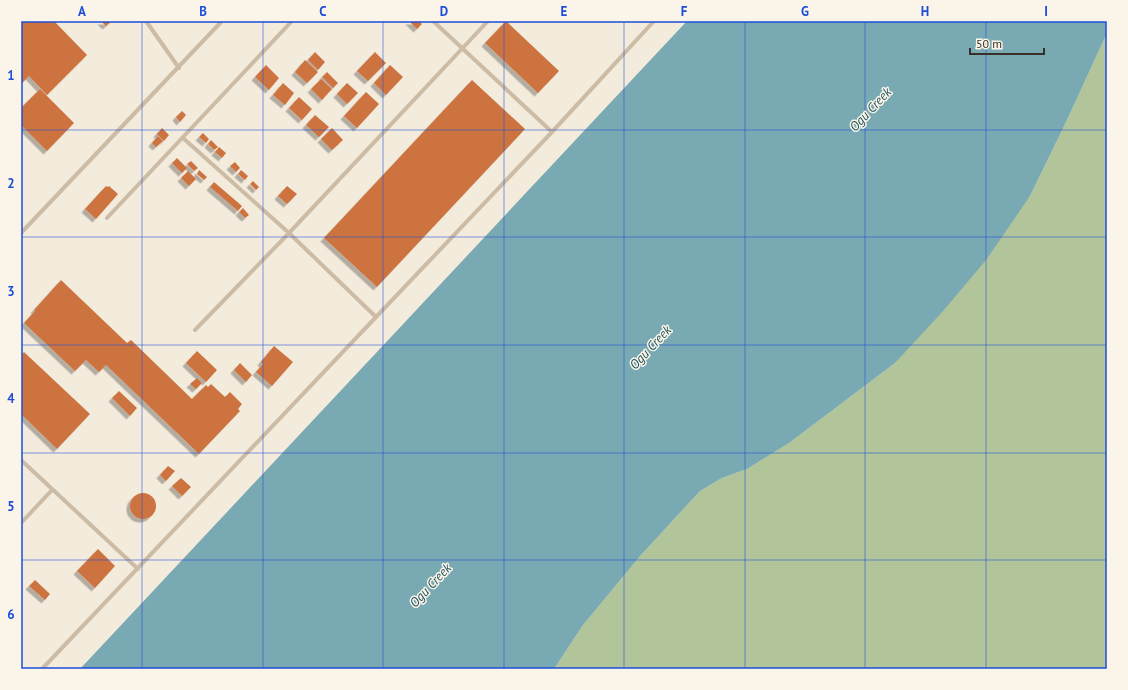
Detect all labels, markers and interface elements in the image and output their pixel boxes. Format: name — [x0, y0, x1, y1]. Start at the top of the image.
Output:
text: A — [78, 3, 86, 20]
text: B — [199, 3, 207, 20]
text: C — [319, 3, 327, 20]
text: D — [440, 3, 448, 20]
text: E — [561, 3, 568, 20]
text: F — [681, 3, 688, 20]
text: G — [801, 3, 809, 20]
text: H — [921, 3, 929, 20]
text: I — [1044, 3, 1048, 20]
scale bar — [970, 30, 1044, 56]
text: 50 m — [976, 36, 1002, 51]
text: 1 — [7, 67, 15, 84]
water label: Ogu Creek — [846, 83, 896, 135]
text: 2 — [7, 175, 15, 192]
text: 3 — [7, 283, 15, 300]
water label: Ogu Creek — [626, 321, 676, 373]
text: 4 — [7, 390, 15, 407]
text: 5 — [7, 498, 15, 515]
water label: Ogu Creek — [406, 559, 456, 611]
text: 6 — [7, 606, 15, 623]

